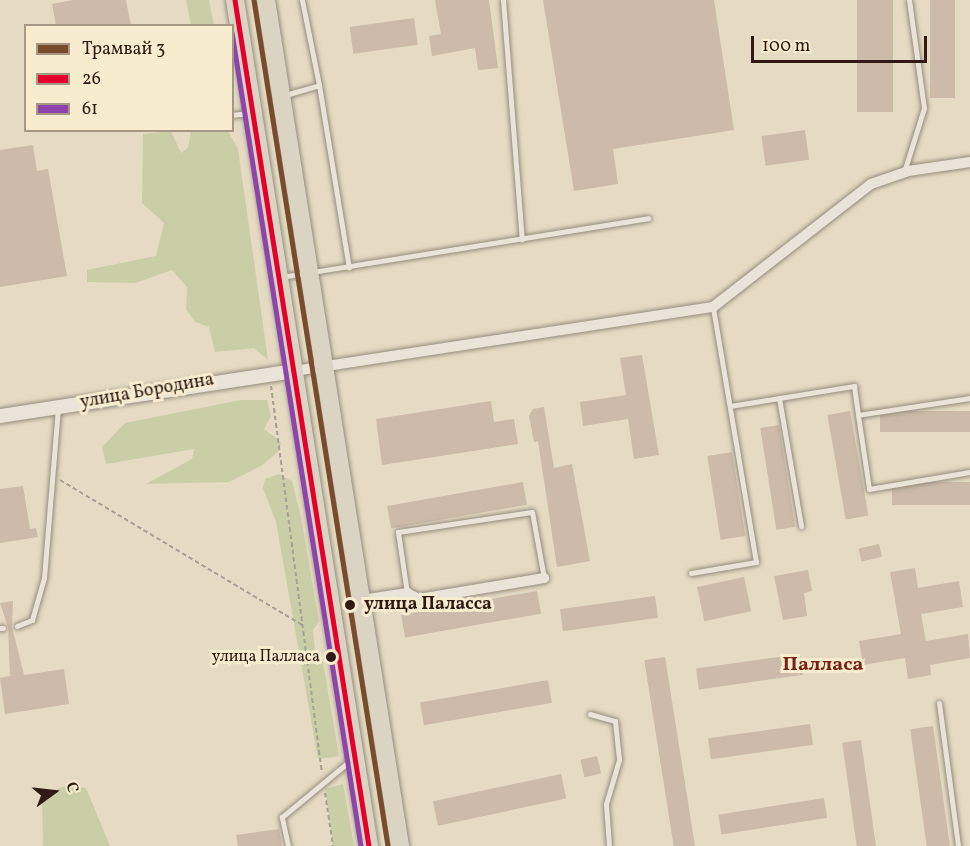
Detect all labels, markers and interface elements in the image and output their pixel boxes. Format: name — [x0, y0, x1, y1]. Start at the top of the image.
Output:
legend — [24, 24, 234, 132]
scale bar — [754, 24, 930, 62]
text: 100 m — [762, 34, 811, 59]
text: Трамвай 3 — [82, 37, 165, 62]
text: 26 — [82, 67, 101, 92]
text: 61 — [82, 97, 98, 122]
street label: улица Бородина — [78, 370, 216, 414]
place label: улица Паласса — [364, 594, 492, 616]
marker: улица Паласса — [341, 596, 359, 614]
place label: улица Палласа — [212, 647, 320, 667]
marker: улица Палласа — [325, 651, 337, 663]
district label: Палласа — [783, 653, 863, 677]
north arrow — [24, 762, 84, 822]
text: С — [59, 780, 83, 795]

